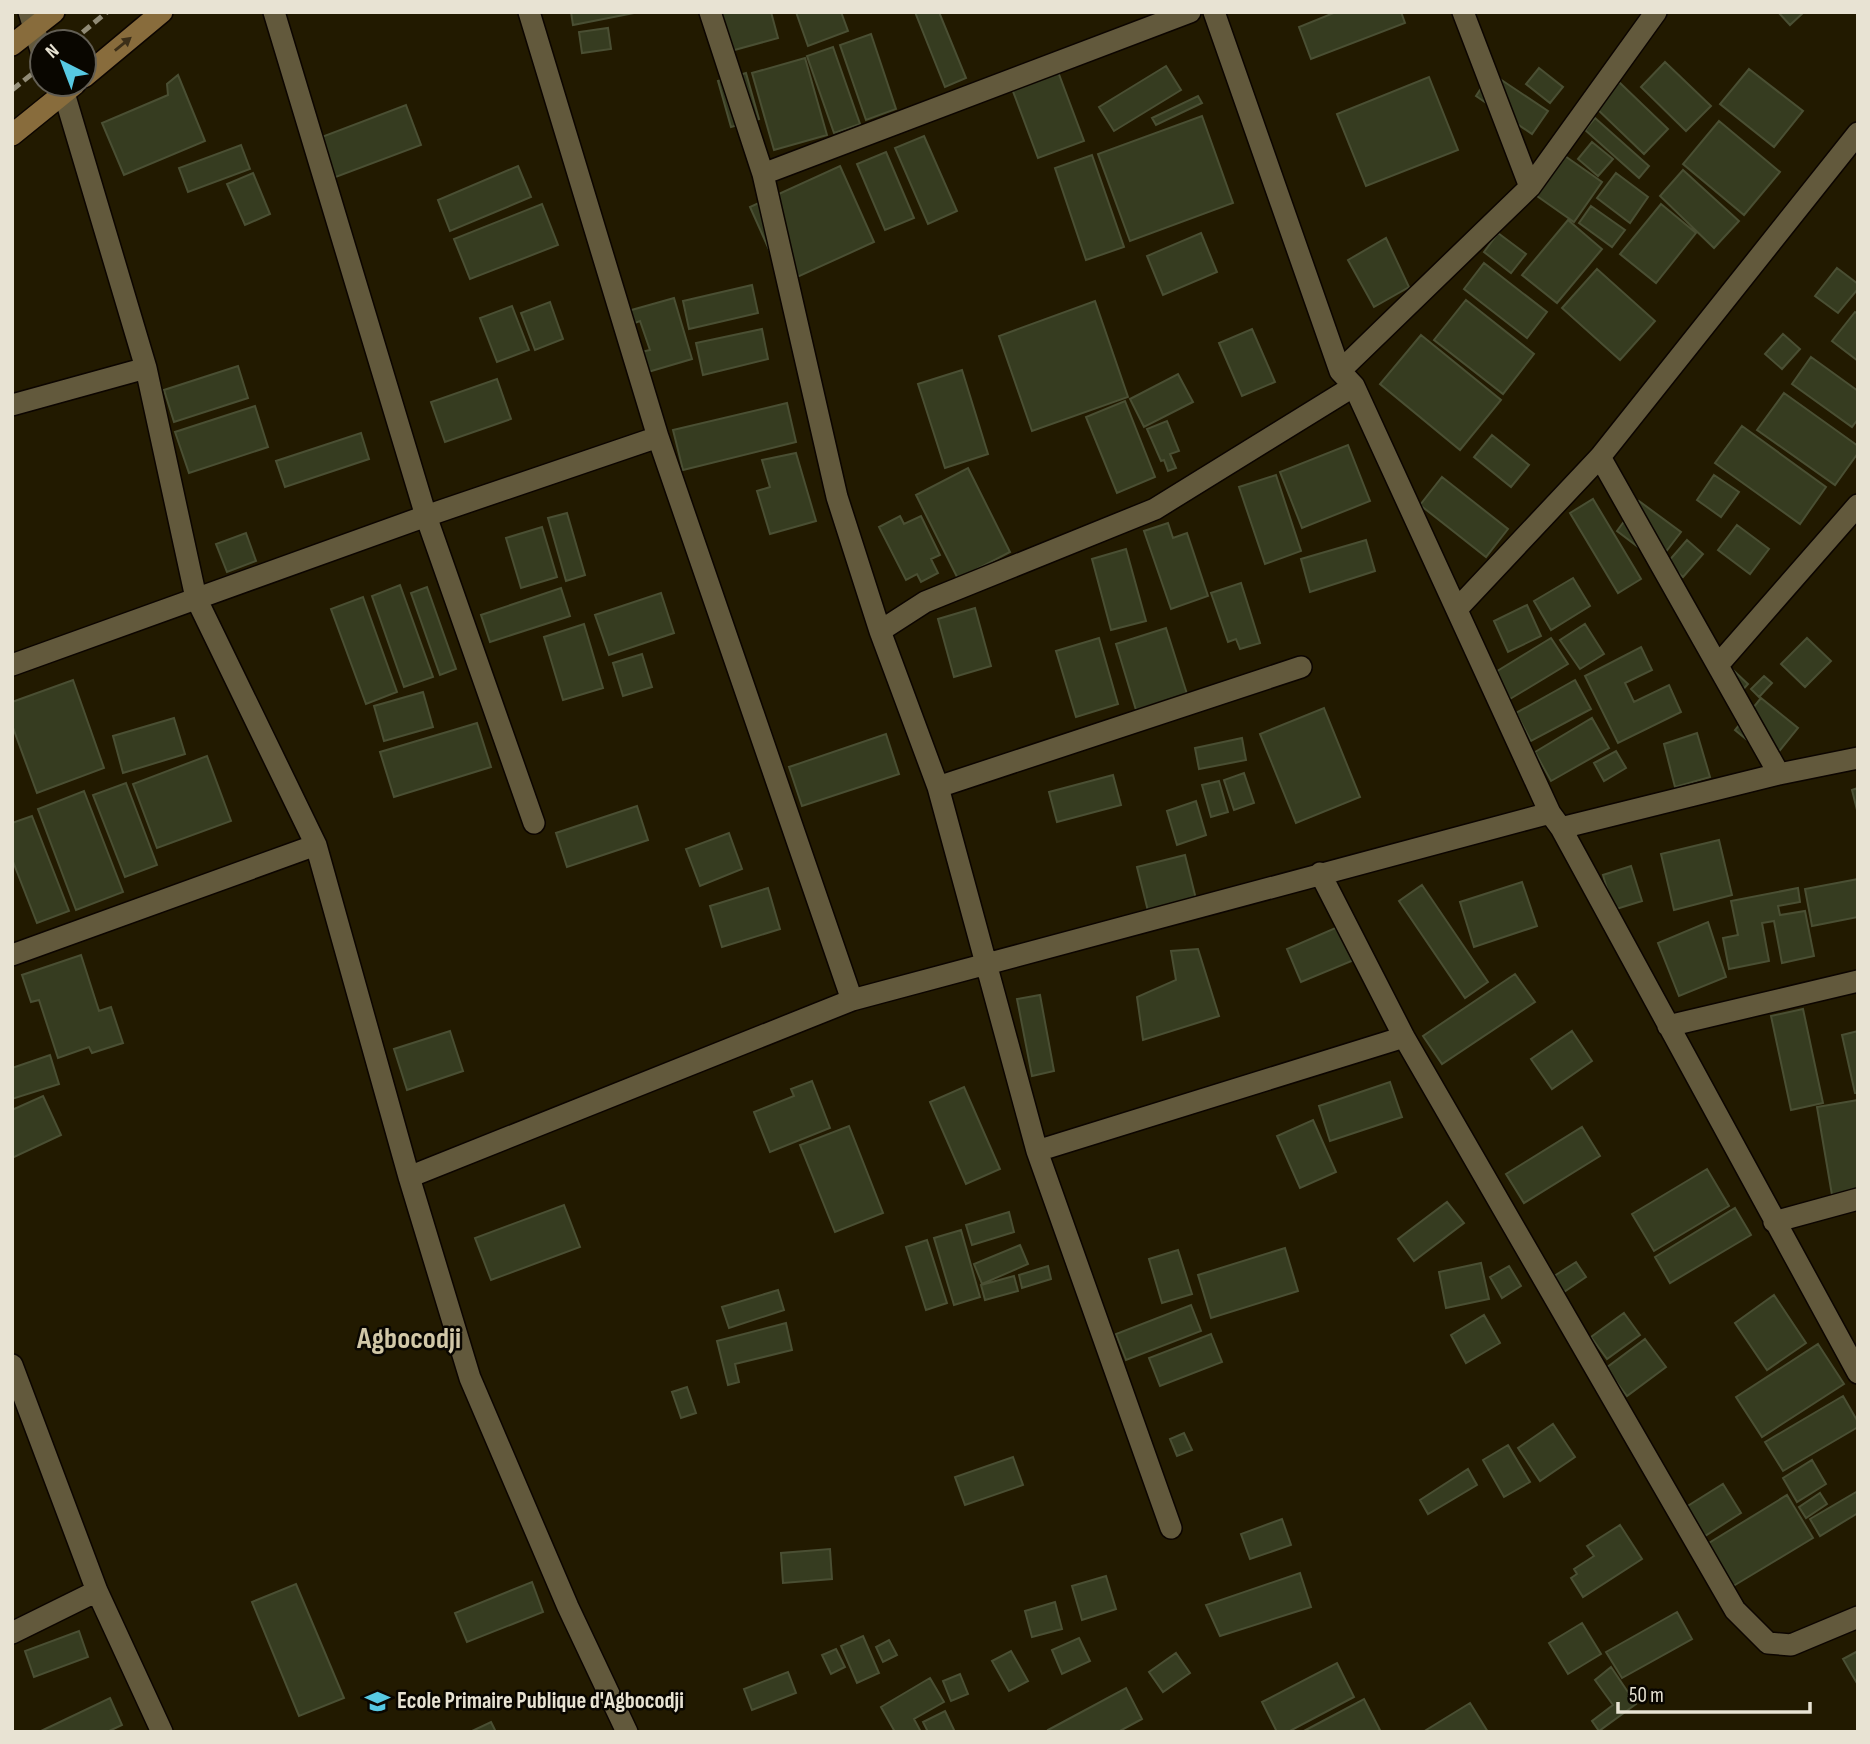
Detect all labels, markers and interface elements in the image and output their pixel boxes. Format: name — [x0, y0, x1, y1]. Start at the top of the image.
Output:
north arrow — [28, 28, 98, 98]
one-way arrow — [114, 37, 132, 52]
text: N — [41, 40, 64, 63]
district label: Agbocodji — [356, 1321, 461, 1357]
scale bar — [1618, 1670, 1811, 1714]
text: 50 m — [1629, 1683, 1664, 1708]
school or university icon: Ecole Primaire Publique d'Agbocodji — [363, 1687, 391, 1715]
place label: Ecole Primaire Publique d'Agbocodji — [397, 1687, 684, 1715]

